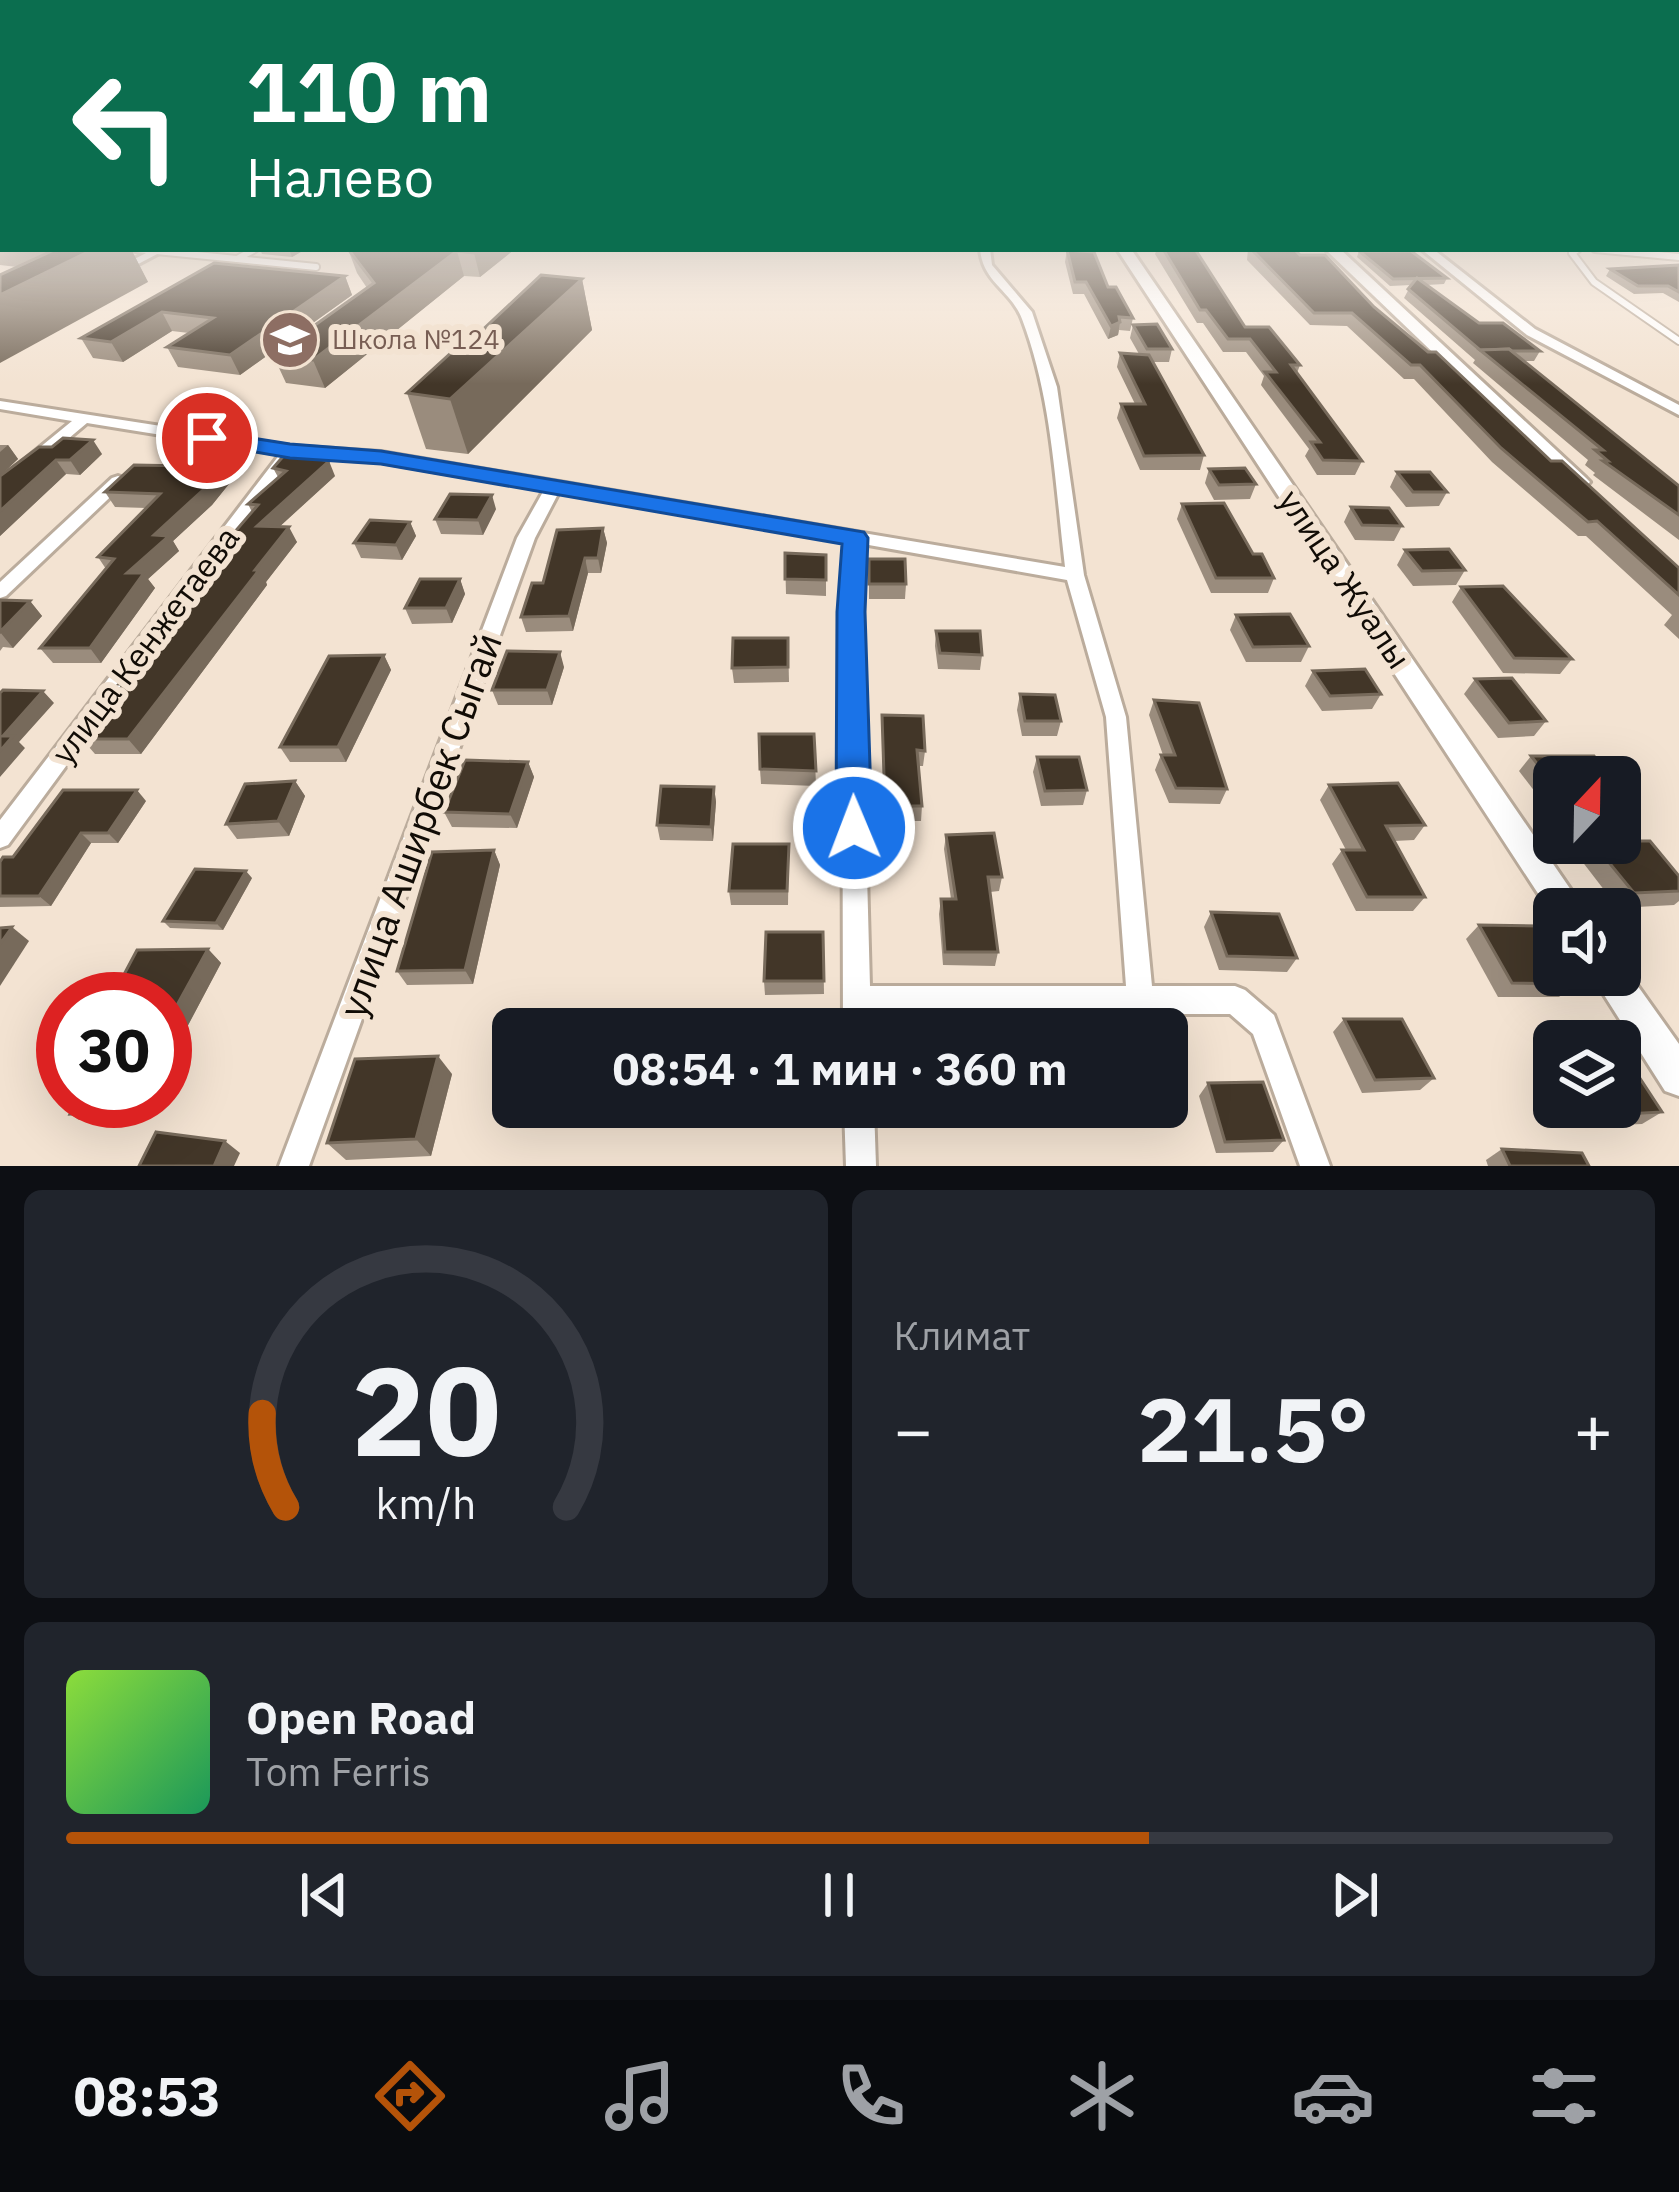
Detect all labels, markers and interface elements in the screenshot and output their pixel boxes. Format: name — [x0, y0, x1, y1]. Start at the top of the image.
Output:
text: 110 m — [246, 36, 492, 145]
icon: left — [48, 48, 204, 204]
text: Налево — [246, 142, 434, 212]
school or university icon: Школа №124 — [259, 309, 321, 371]
place label: Школа №124 — [332, 321, 500, 356]
pin — [156, 387, 258, 489]
icon: arrive — [174, 405, 240, 471]
street label: улица Жуалы — [1270, 481, 1421, 677]
street label: улица Кенжетаева — [41, 517, 248, 772]
street label: улица Аширбек Сыгай — [326, 625, 513, 1024]
north arrow — [1533, 756, 1641, 864]
map controls — [1533, 756, 1641, 1128]
position arrow — [791, 765, 917, 891]
button: sound — [1533, 888, 1641, 996]
speed limit sign: 30 — [36, 972, 192, 1128]
button: layers — [1533, 1020, 1641, 1128]
text: 08:54 · 1 мин · 360 m — [613, 1039, 1067, 1097]
text: Климат — [894, 1310, 1030, 1361]
text: 20 — [351, 1328, 501, 1490]
text: 21.5° — [1137, 1370, 1369, 1487]
text: − — [894, 1386, 933, 1472]
text: + — [1573, 1386, 1613, 1472]
text: km/h — [375, 1475, 476, 1531]
text: Open Road — [246, 1688, 476, 1746]
text: Tom Ferris — [246, 1746, 430, 1797]
icon: previous — [291, 1862, 357, 1928]
icon: pause — [806, 1862, 872, 1928]
icon: next — [1322, 1862, 1388, 1928]
icon: directions — [368, 2054, 452, 2138]
icon: music — [598, 2054, 682, 2138]
icon: phone — [829, 2054, 913, 2138]
icon: climate — [1060, 2054, 1144, 2138]
icon: car — [1291, 2054, 1375, 2138]
icon: filters — [1522, 2054, 1606, 2138]
text: 08:53 — [73, 2061, 221, 2131]

